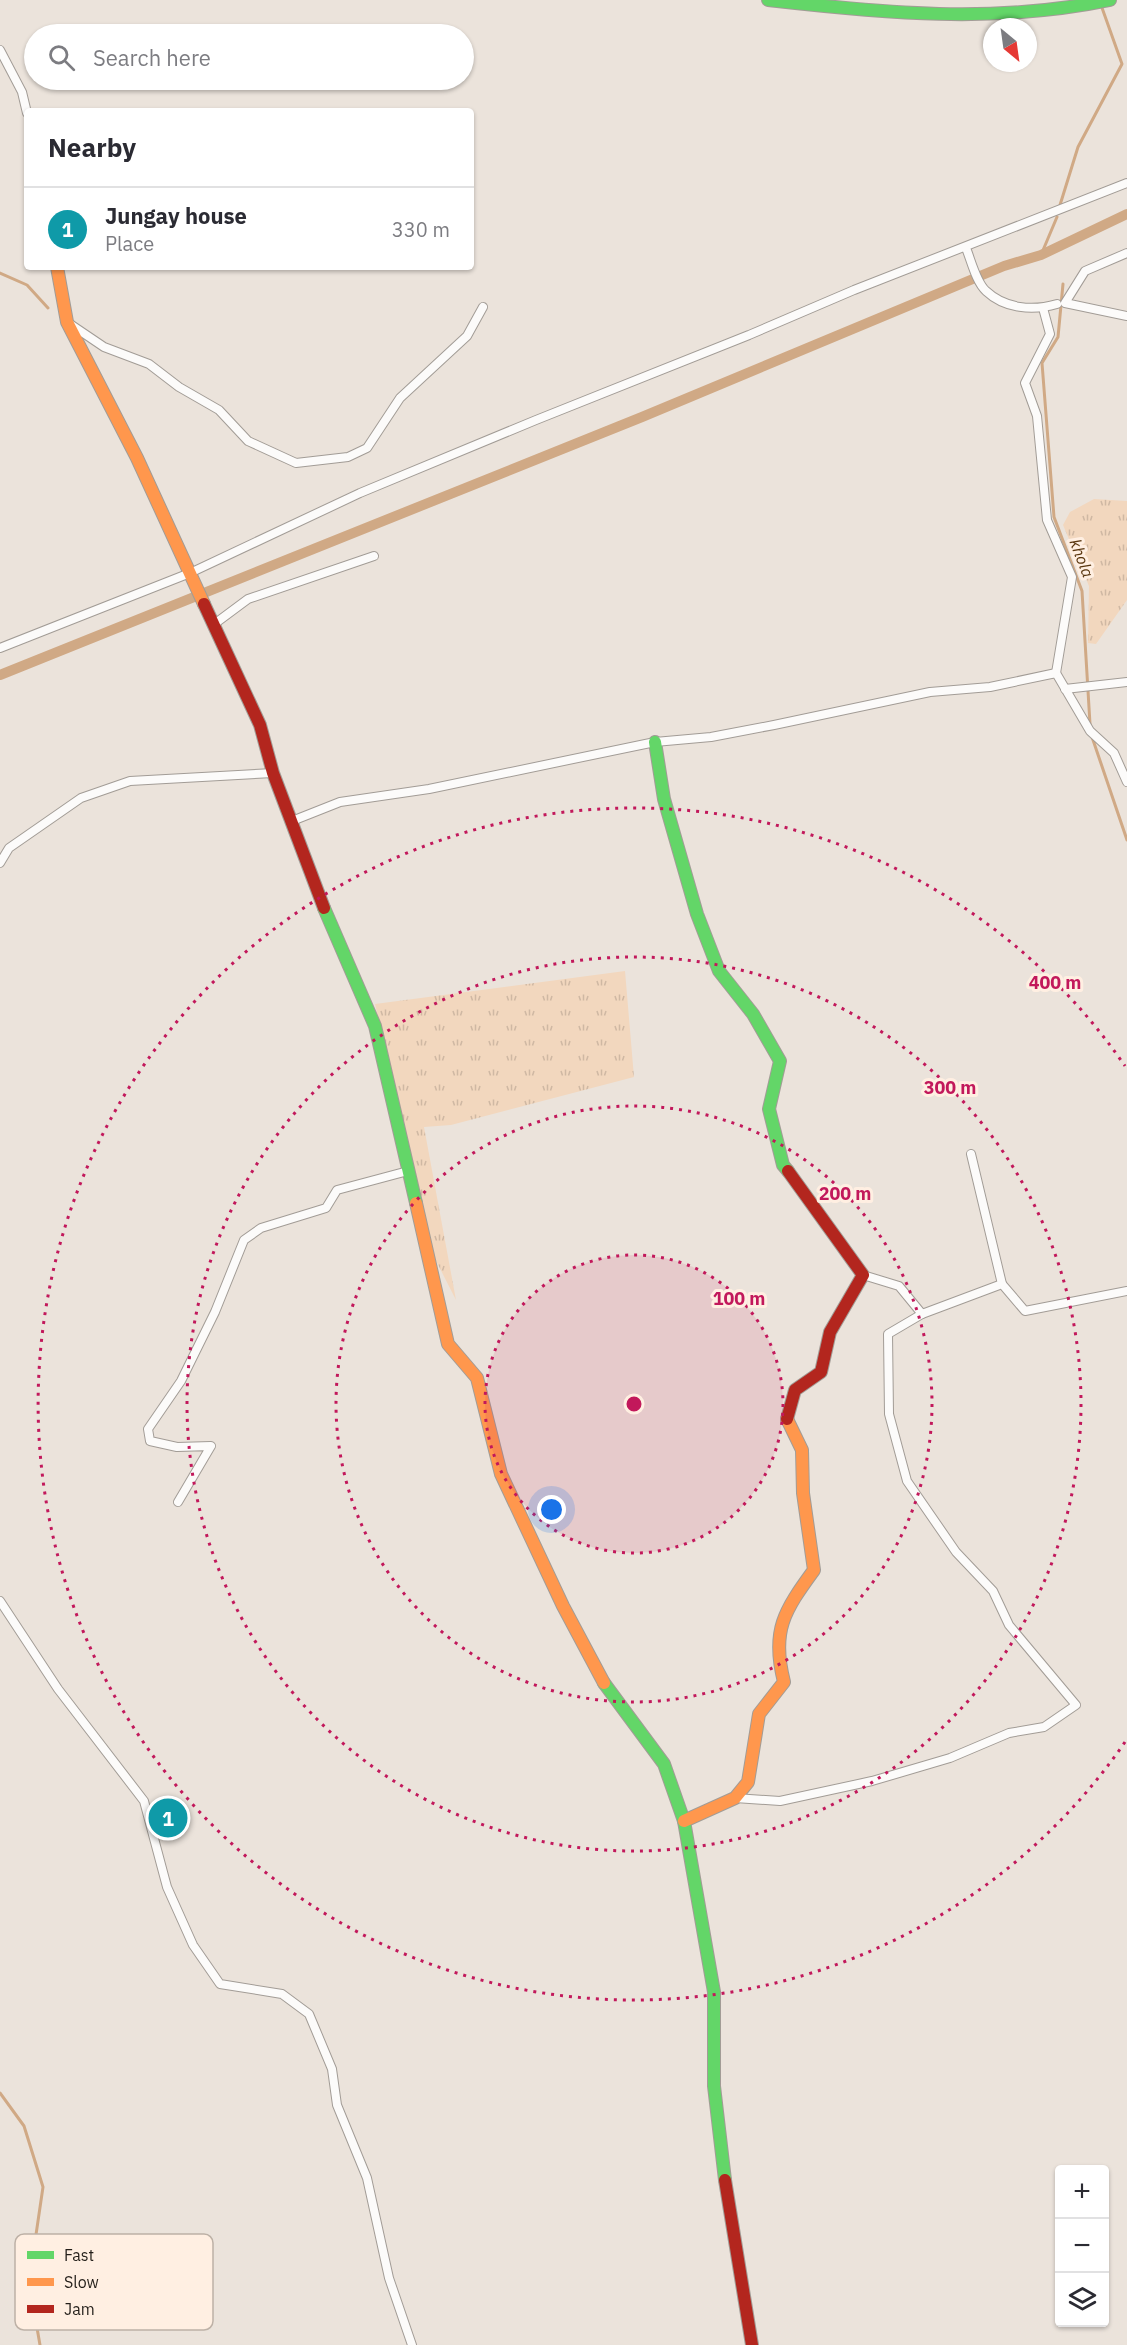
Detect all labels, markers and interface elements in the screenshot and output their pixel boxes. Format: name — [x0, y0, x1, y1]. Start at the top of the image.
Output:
north arrow — [983, 18, 1037, 72]
search box — [24, 24, 474, 90]
icon: search — [45, 41, 78, 74]
text: Search here — [93, 43, 211, 72]
text: Nearby — [48, 130, 136, 164]
text: Jungay house — [105, 201, 247, 230]
text: 1 — [62, 216, 74, 243]
text: 330 m — [392, 216, 450, 243]
text: Place — [105, 230, 154, 257]
water label: khola — [1066, 536, 1098, 580]
text: 400 m — [1029, 971, 1081, 994]
text: 300 m — [924, 1076, 976, 1099]
text: 200 m — [819, 1182, 871, 1205]
text: 100 m — [713, 1287, 765, 1310]
centre of rings — [624, 1394, 644, 1414]
your location — [537, 1495, 566, 1524]
pin: 1 — [148, 1796, 188, 1840]
map controls — [1055, 2165, 1109, 2327]
button: + — [1055, 2165, 1109, 2219]
button: − — [1055, 2219, 1109, 2273]
legend — [15, 2234, 213, 2330]
text: Fast — [64, 2245, 94, 2265]
text: Slow — [64, 2272, 99, 2292]
button: layers — [1055, 2273, 1109, 2327]
text: Jam — [64, 2299, 95, 2319]

